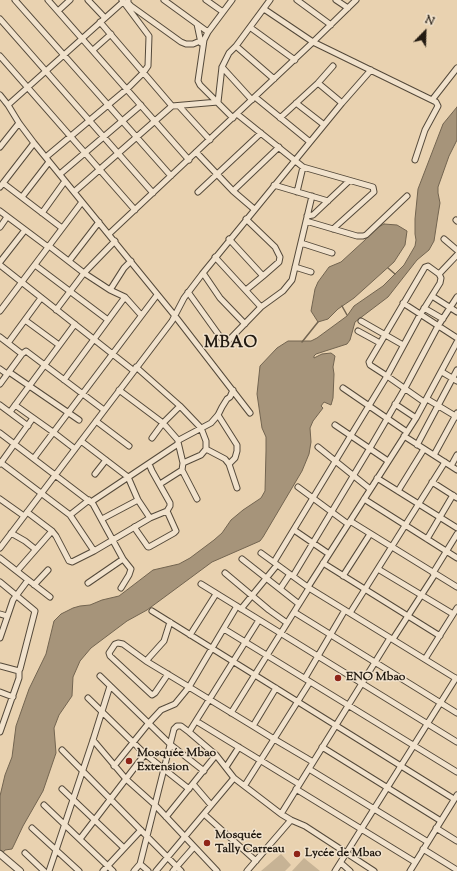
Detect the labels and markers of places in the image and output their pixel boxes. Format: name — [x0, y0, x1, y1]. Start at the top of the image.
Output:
place label: ENO Mbao — [346, 671, 405, 685]
marker: ENO Mbao — [333, 673, 343, 683]
place label: Mosquée Mbao Extension — [137, 747, 216, 775]
marker: Mosquée Mbao Extension — [124, 756, 134, 766]
place label: Mosquée Tally Carreau — [215, 829, 285, 857]
marker: Mosquée Tally Carreau — [202, 838, 212, 848]
place label: Lycée de Mbao — [305, 847, 381, 861]
marker: Lycée de Mbao — [292, 849, 302, 859]

